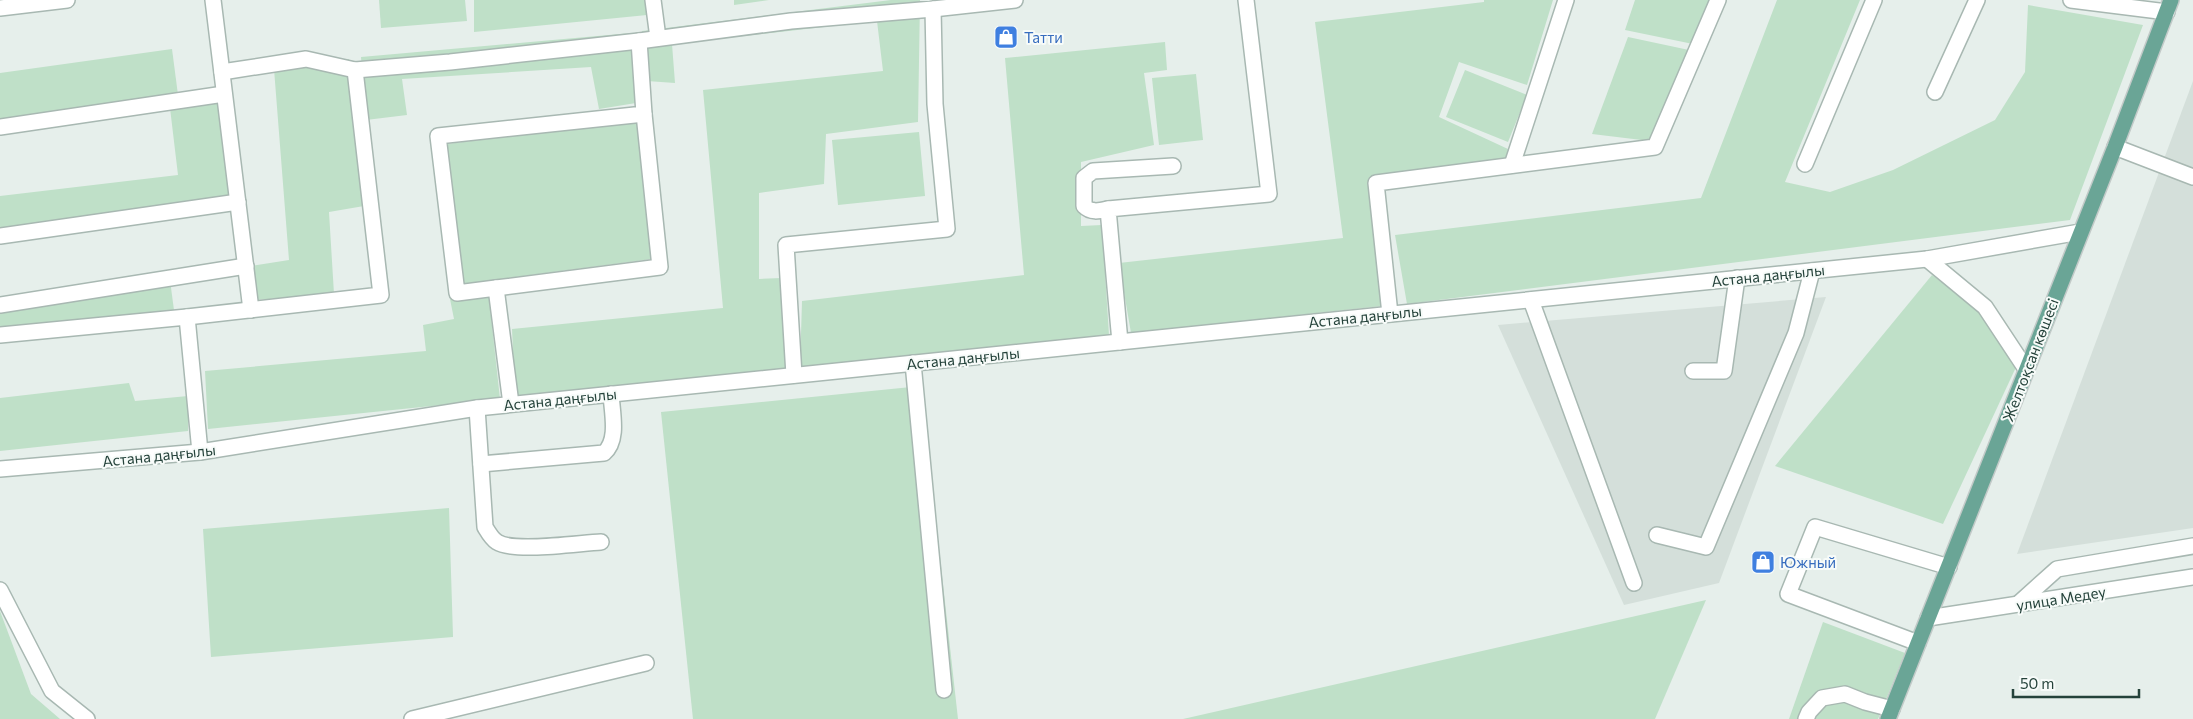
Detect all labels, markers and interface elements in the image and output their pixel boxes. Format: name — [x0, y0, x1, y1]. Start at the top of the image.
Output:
shop icon: Татти — [993, 24, 1019, 50]
place label: Татти — [1024, 28, 1063, 46]
street label: Астана даңғылы — [1710, 260, 1826, 290]
street label: Желтоқсан көшесі — [1998, 296, 2062, 424]
street label: Астана даңғылы — [1307, 301, 1423, 331]
street label: Астана даңғылы — [905, 343, 1021, 373]
street label: Астана даңғылы — [502, 384, 618, 414]
street label: Астана даңғылы — [101, 440, 217, 470]
shop icon: Южный — [1750, 549, 1776, 575]
place label: Южный — [1780, 553, 1836, 571]
street label: улица Медеу — [2015, 582, 2107, 614]
scale bar — [2013, 666, 2139, 698]
text: 50 m — [2020, 674, 2054, 692]

